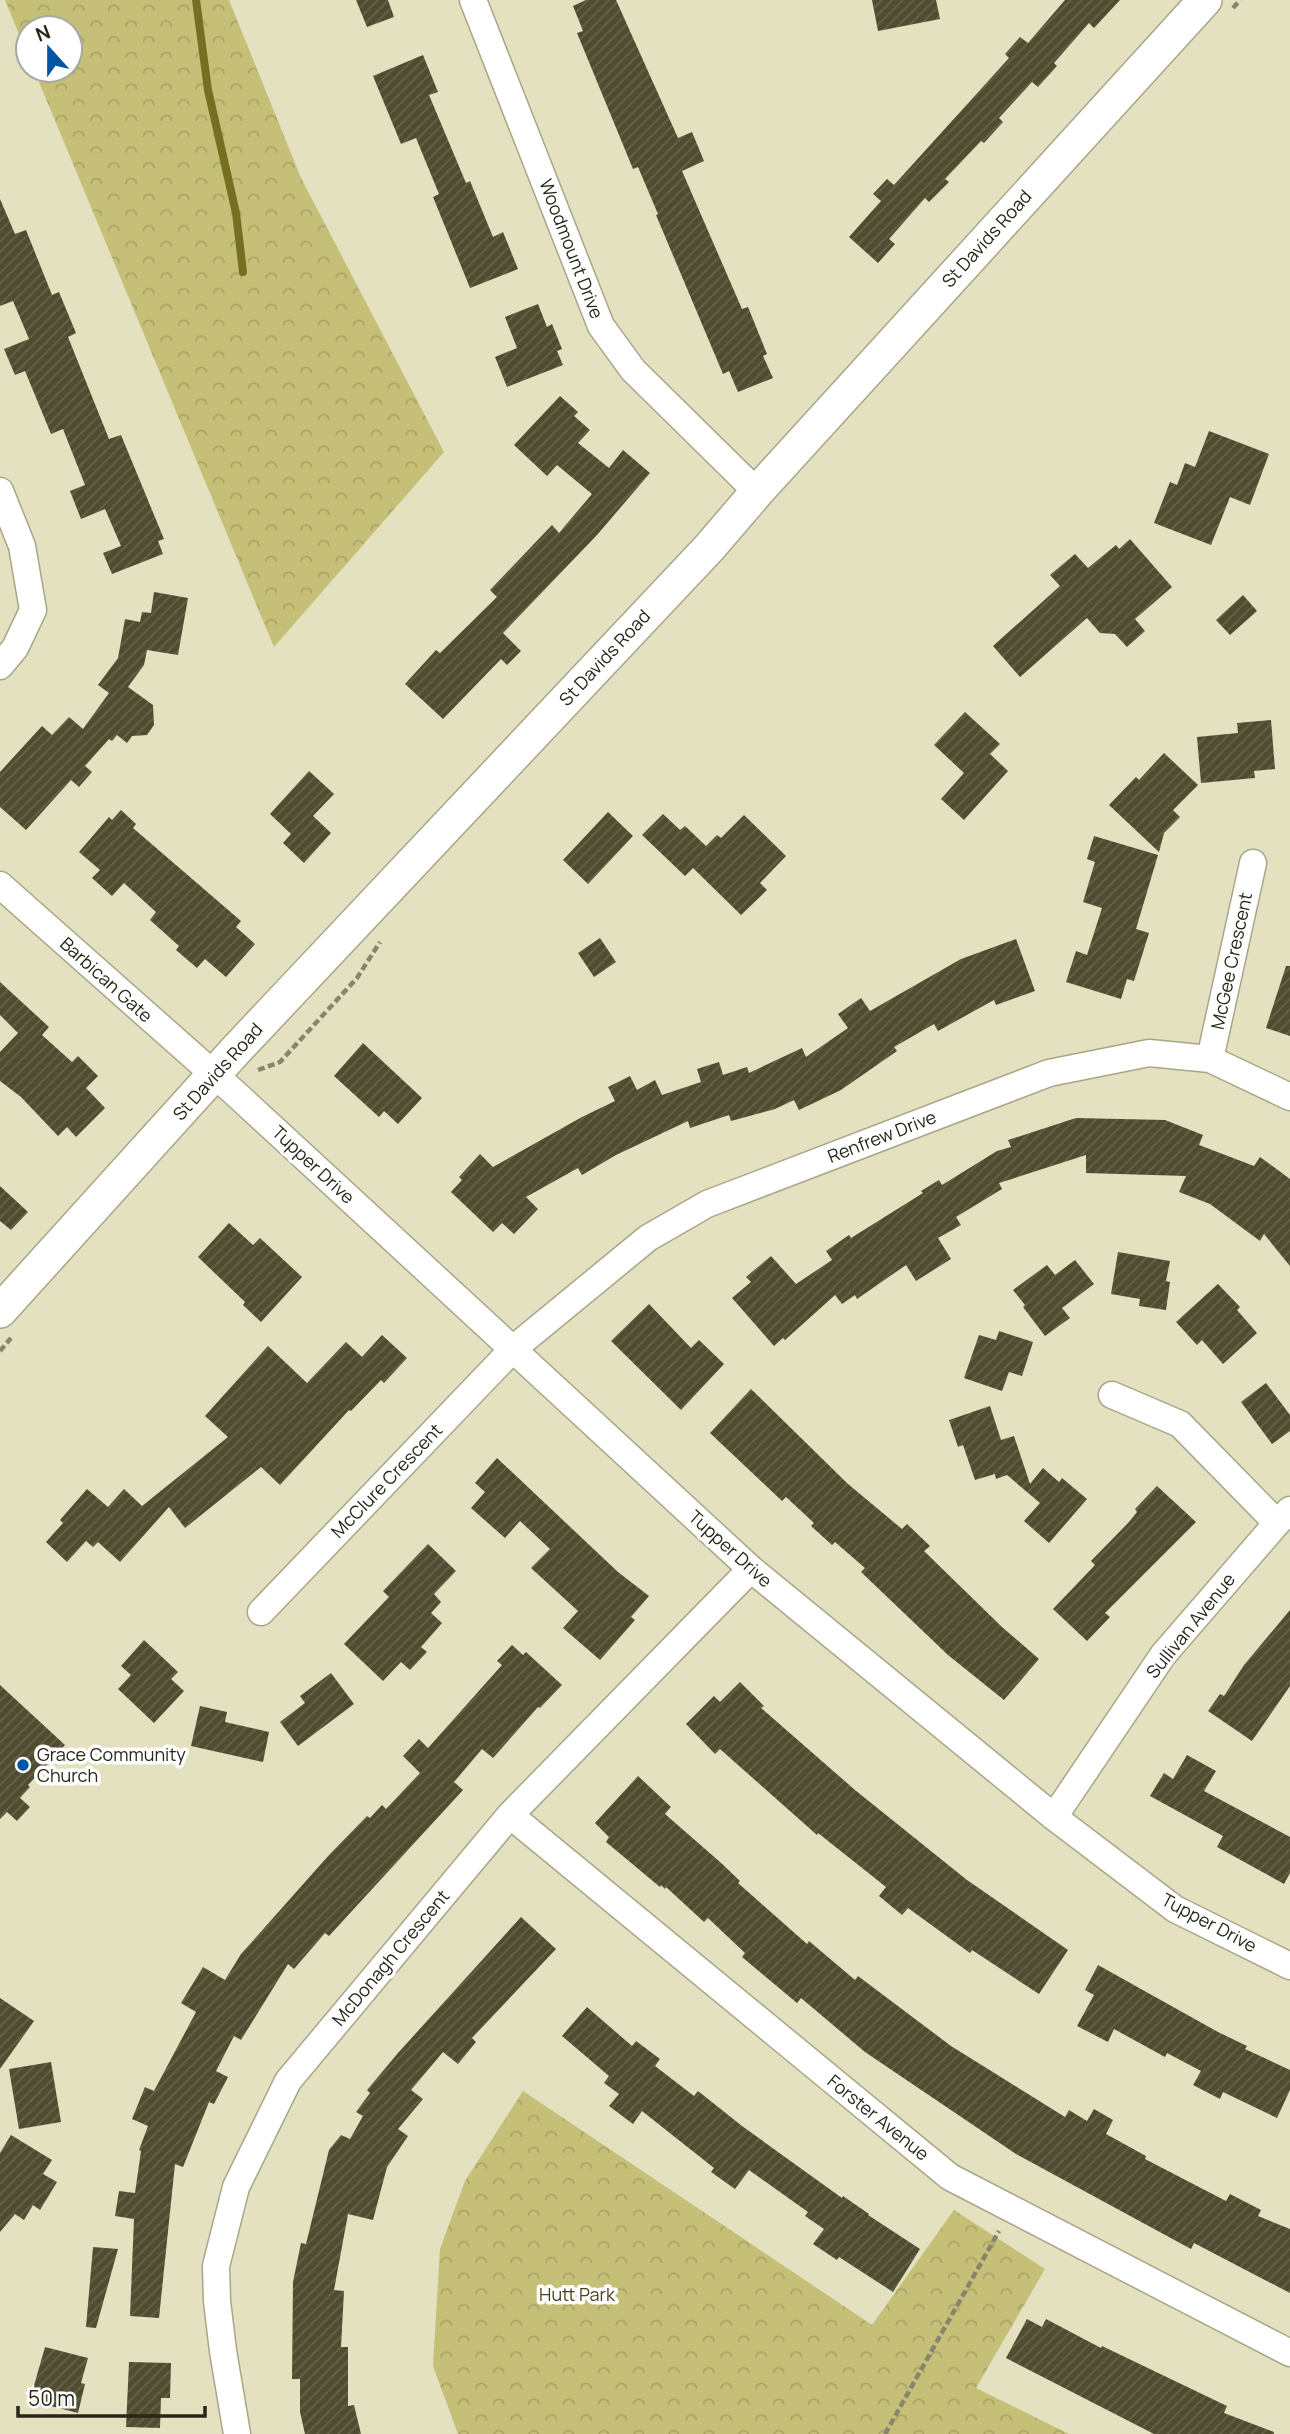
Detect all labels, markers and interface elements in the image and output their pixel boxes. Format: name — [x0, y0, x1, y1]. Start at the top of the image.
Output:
north arrow — [14, 14, 84, 84]
text: N — [32, 19, 54, 48]
street label: Woodmount Drive — [534, 175, 610, 322]
street label: St Davids Road — [936, 184, 1036, 292]
street label: St Davids Road — [553, 604, 655, 711]
street label: McGee Crescent — [1205, 890, 1257, 1031]
street label: Barbican Gate — [55, 931, 158, 1027]
street label: St Davids Road — [167, 1017, 267, 1125]
street label: Renfrew Drive — [824, 1104, 939, 1168]
street label: Tupper Drive — [267, 1120, 360, 1209]
street label: McClure Crescent — [325, 1418, 447, 1543]
street label: Tupper Drive — [684, 1504, 778, 1592]
street label: Sullivan Avenue — [1140, 1568, 1240, 1683]
place label: Grace Community Church — [37, 1742, 186, 1787]
marker: Grace Community Church — [15, 1757, 31, 1773]
street label: McDonagh Crescent — [326, 1884, 454, 2030]
street label: Tupper Drive — [1158, 1887, 1261, 1957]
street label: Forster Avenue — [823, 2069, 934, 2166]
park label: Hutt Park — [539, 2282, 616, 2306]
scale bar — [18, 2374, 205, 2418]
text: 50 m — [28, 2384, 75, 2412]

